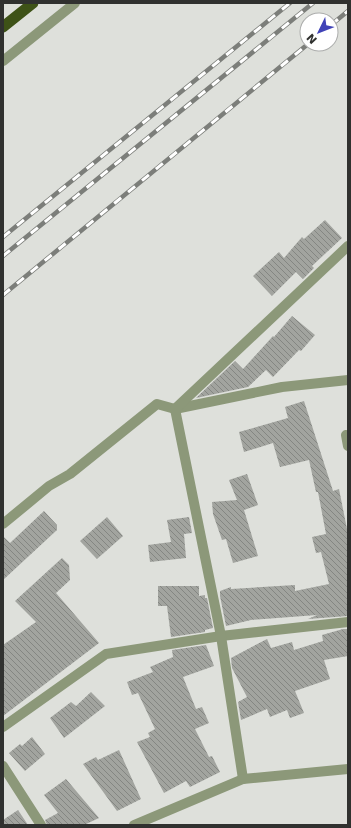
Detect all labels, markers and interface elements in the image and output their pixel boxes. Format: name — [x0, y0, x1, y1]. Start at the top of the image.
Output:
north arrow — [299, 12, 339, 52]
text: N — [304, 31, 320, 46]

